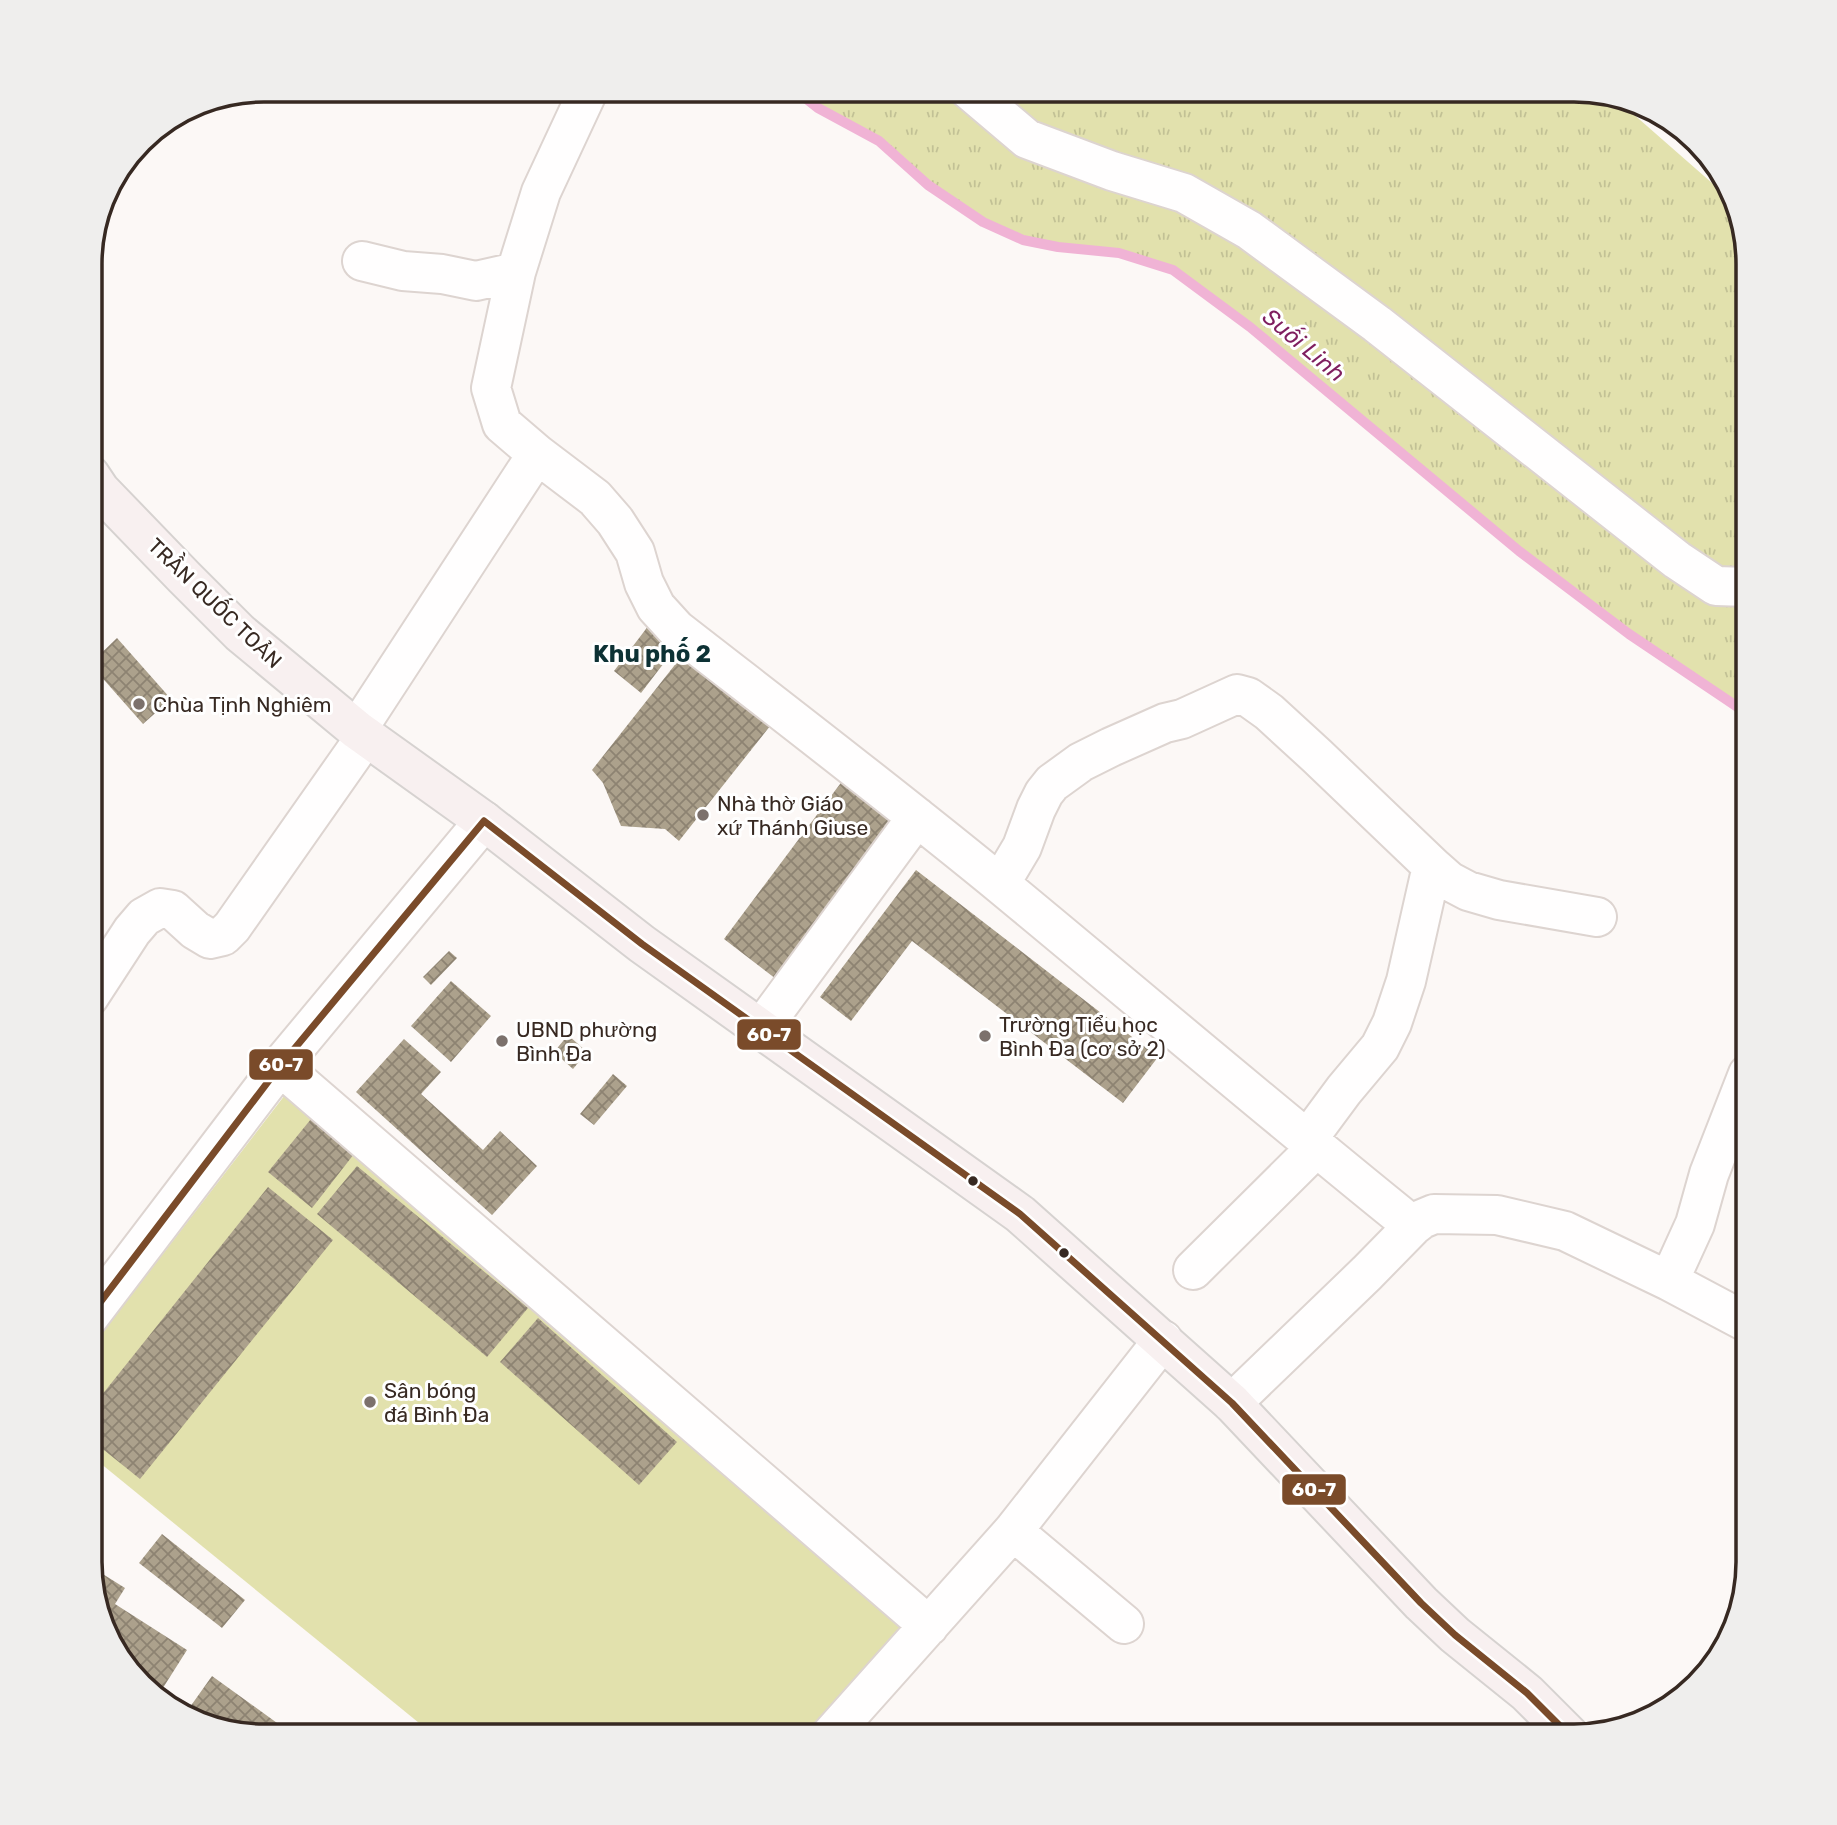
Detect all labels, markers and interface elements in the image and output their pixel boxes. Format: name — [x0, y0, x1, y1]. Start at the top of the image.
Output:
water label: Suối Linh — [1257, 302, 1351, 388]
street label: TRẦN QUỐC TOẢN — [143, 531, 289, 673]
district label: Khu phố 2 — [593, 637, 711, 668]
place label: Chùa Tịnh Nghiêm — [153, 692, 332, 717]
marker: Chùa Tịnh Nghiêm — [131, 696, 147, 712]
place label: Nhà thờ Giáo xứ Thánh Giuse — [717, 791, 868, 840]
marker: Nhà thờ Giáo xứ Thánh Giuse — [695, 807, 711, 823]
place label: Trường Tiểu học Bình Đa (cơ sở 2) — [999, 1012, 1166, 1061]
place label: UBND phường Bình Đa — [516, 1017, 657, 1066]
line badge: 60-7 — [736, 1018, 802, 1051]
text: 60-7 — [747, 1023, 791, 1046]
marker: Trường Tiểu học Bình Đa (cơ sở 2) — [977, 1028, 993, 1044]
marker: UBND phường Bình Đa — [494, 1033, 510, 1049]
line badge: 60-7 — [248, 1048, 314, 1081]
text: 60-7 — [259, 1053, 303, 1076]
unlabelled marker — [966, 1174, 980, 1188]
unlabelled marker — [1057, 1246, 1071, 1260]
place label: Sân bóng đá Bình Đa — [384, 1378, 489, 1427]
marker: Sân bóng đá Bình Đa — [362, 1394, 378, 1410]
line badge: 60-7 — [1281, 1473, 1347, 1506]
text: 60-7 — [1292, 1478, 1336, 1501]

